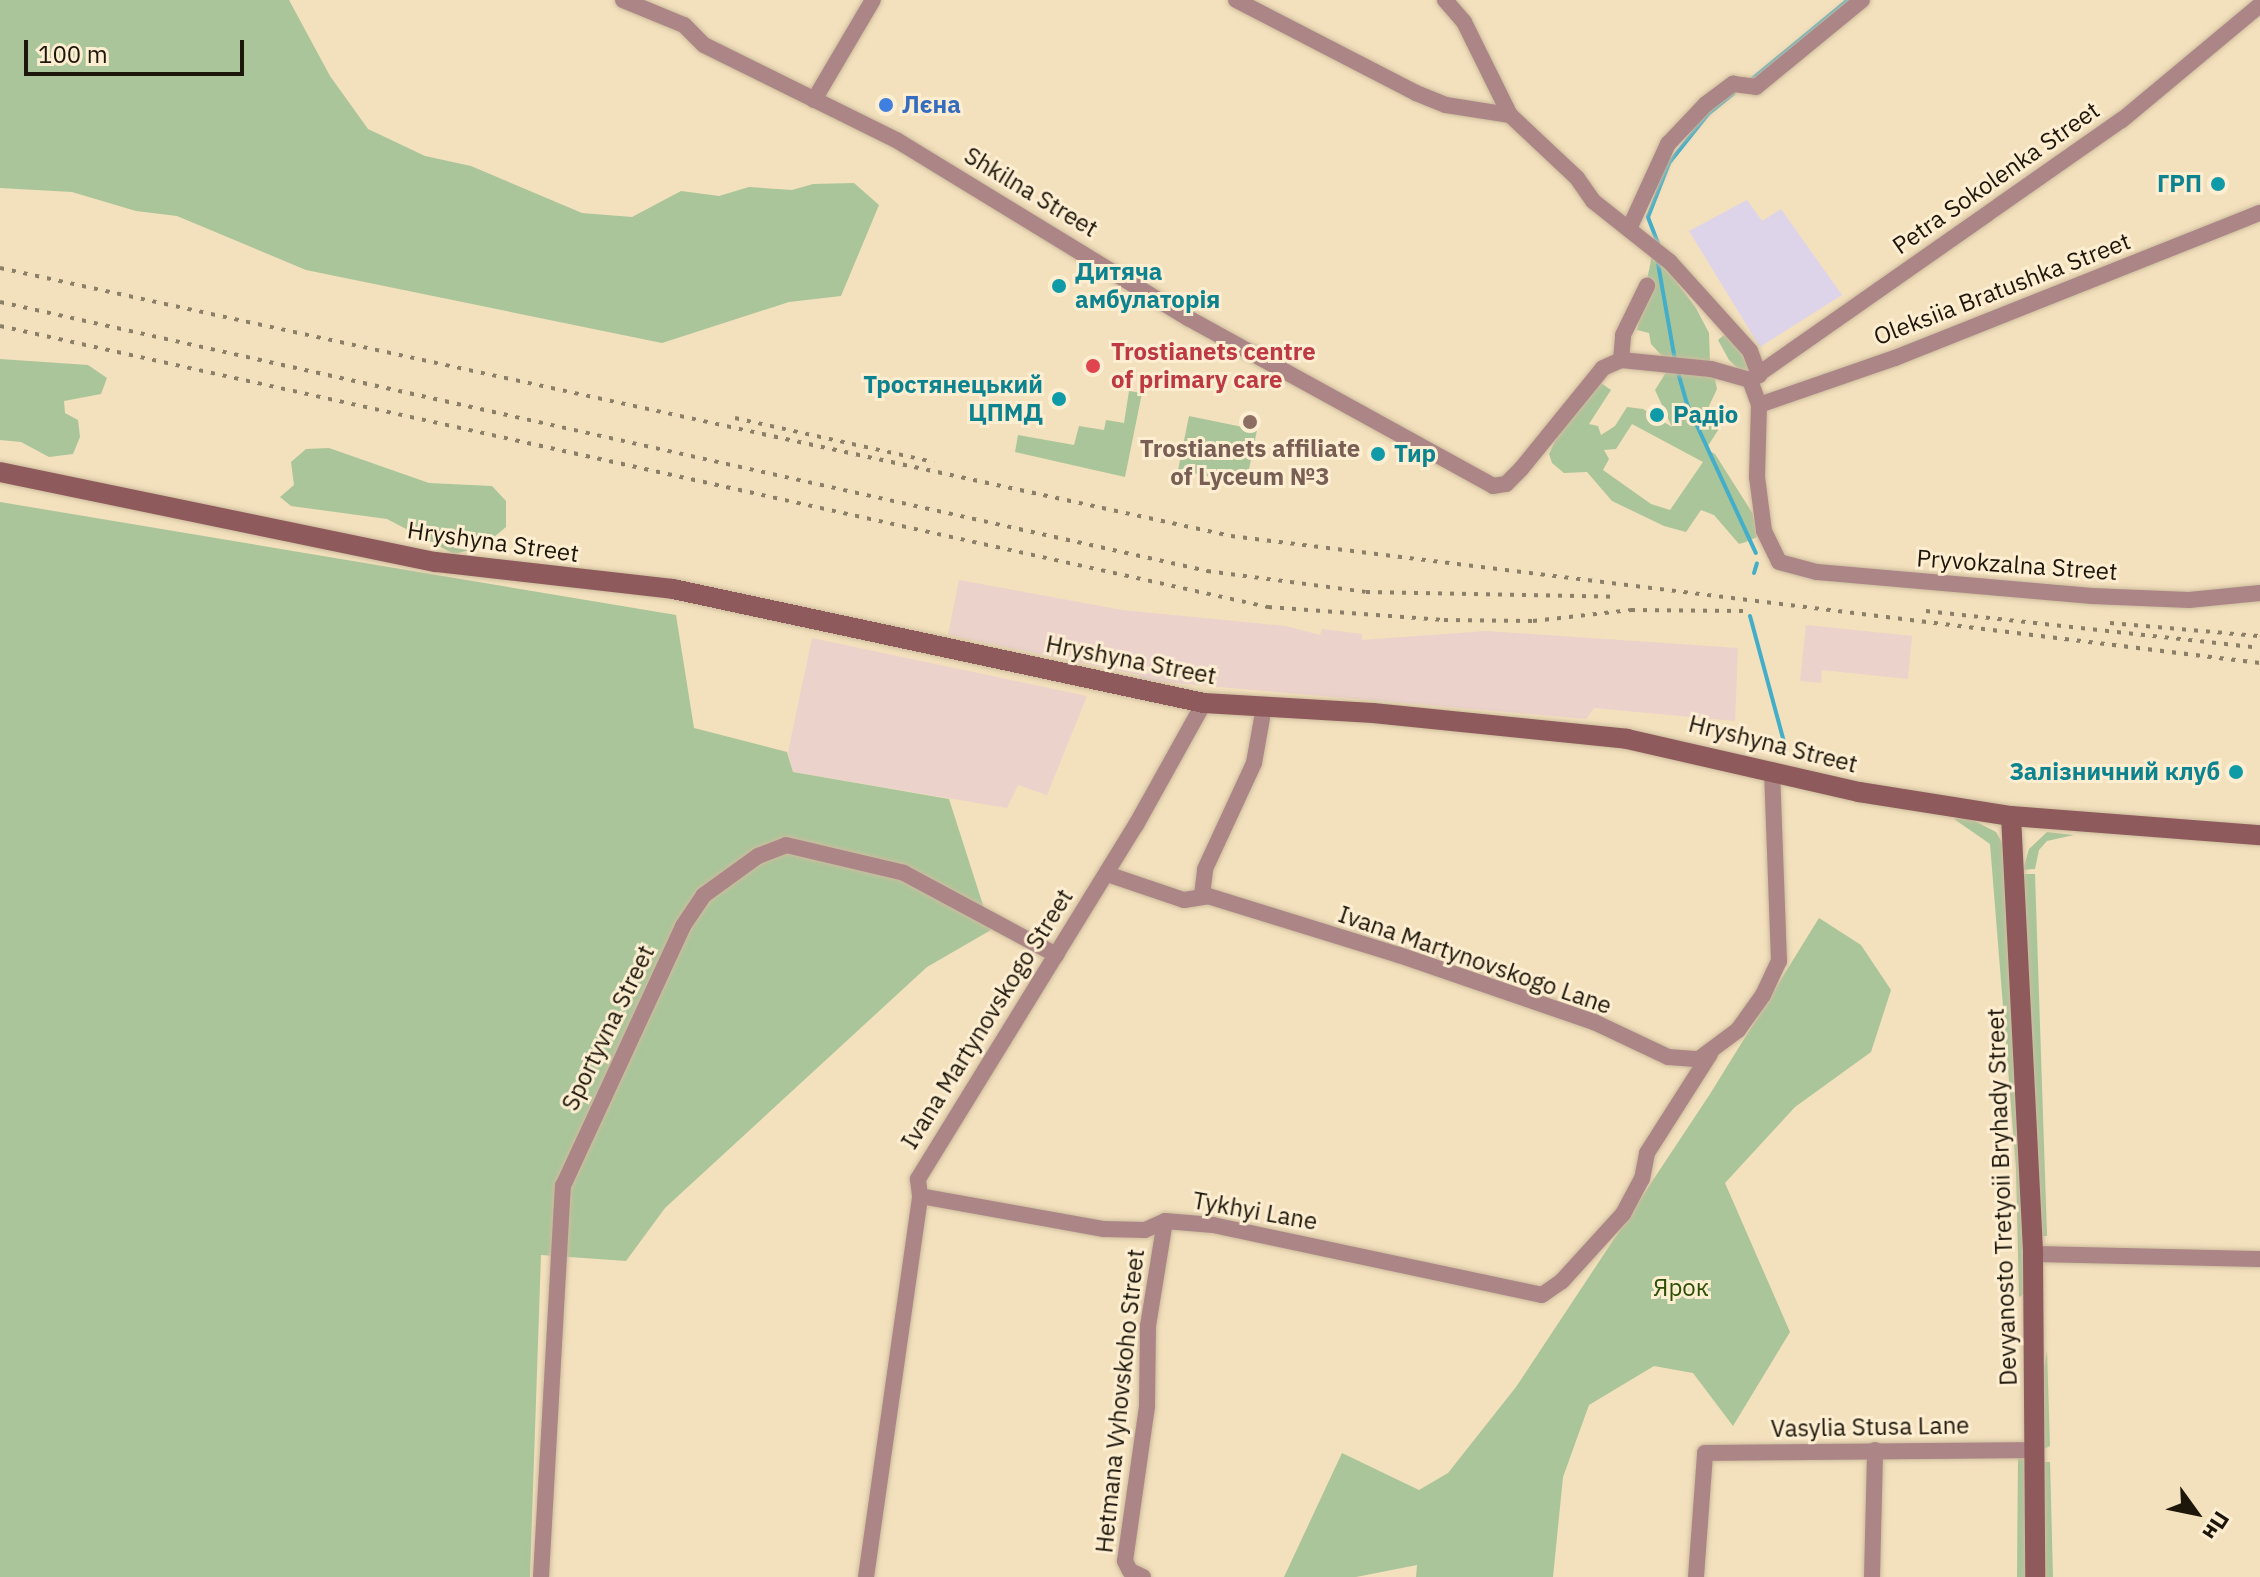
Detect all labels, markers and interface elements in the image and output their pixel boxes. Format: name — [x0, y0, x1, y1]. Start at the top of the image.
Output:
scale bar — [28, 24, 248, 74]
text: 100 m — [38, 38, 108, 70]
place label: Лєна — [902, 91, 961, 119]
marker: Лєна — [877, 96, 895, 114]
street label: Petra Sokolenka Street — [1887, 96, 2105, 260]
street label: Shkilna Street — [959, 141, 1103, 243]
place label: ГРП — [2157, 170, 2202, 198]
marker: ГРП — [2209, 175, 2227, 193]
street label: Oleksiia Bratushka Street — [1870, 227, 2134, 351]
place label: Дитяча амбулаторія — [1075, 258, 1220, 314]
marker: Дитяча амбулаторія — [1050, 277, 1068, 295]
place label: Trostianets centre of primary care — [1111, 338, 1316, 394]
marker: Trostianets centre of primary care — [1082, 355, 1104, 377]
place label: Тростянецький ЦПМД — [863, 371, 1043, 427]
marker: Тростянецький ЦПМД — [1050, 390, 1068, 408]
place label: Радіо — [1673, 401, 1738, 429]
marker: Радіо — [1648, 406, 1666, 424]
marker: Trostianets affiliate of Lyceum №3 — [1241, 413, 1259, 431]
place label: Trostianets affiliate of Lyceum №3 — [1140, 435, 1360, 491]
place label: Тир — [1394, 440, 1436, 468]
marker: Тир — [1369, 445, 1387, 463]
street label: Hryshyna Street — [405, 516, 581, 568]
street label: Pryvokzalna Street — [1916, 544, 2118, 586]
street label: Hryshyna Street — [1043, 629, 1219, 691]
street label: Hryshyna Street — [1686, 709, 1860, 779]
place label: Залізничний клуб — [2009, 758, 2220, 786]
marker: Залізничний клуб — [2227, 763, 2245, 781]
street label: Ivana Martynovskogo Street — [895, 884, 1079, 1154]
street label: Ivana Martynovskogo Lane — [1335, 900, 1615, 1020]
street label: Sportyvna Street — [556, 941, 660, 1115]
street label: Devyanosto Tretyoii Bryhady Street — [1981, 1008, 2023, 1386]
street label: Tykhyi Lane — [1190, 1186, 1320, 1236]
street label: Hetmana Vyhovskoho Street — [1090, 1248, 1150, 1554]
park label: Ярок — [1653, 1274, 1709, 1302]
street label: Vasylia Stusa Lane — [1770, 1411, 1970, 1443]
north arrow — [2156, 1473, 2236, 1553]
text: Пн — [2196, 1506, 2237, 1546]

